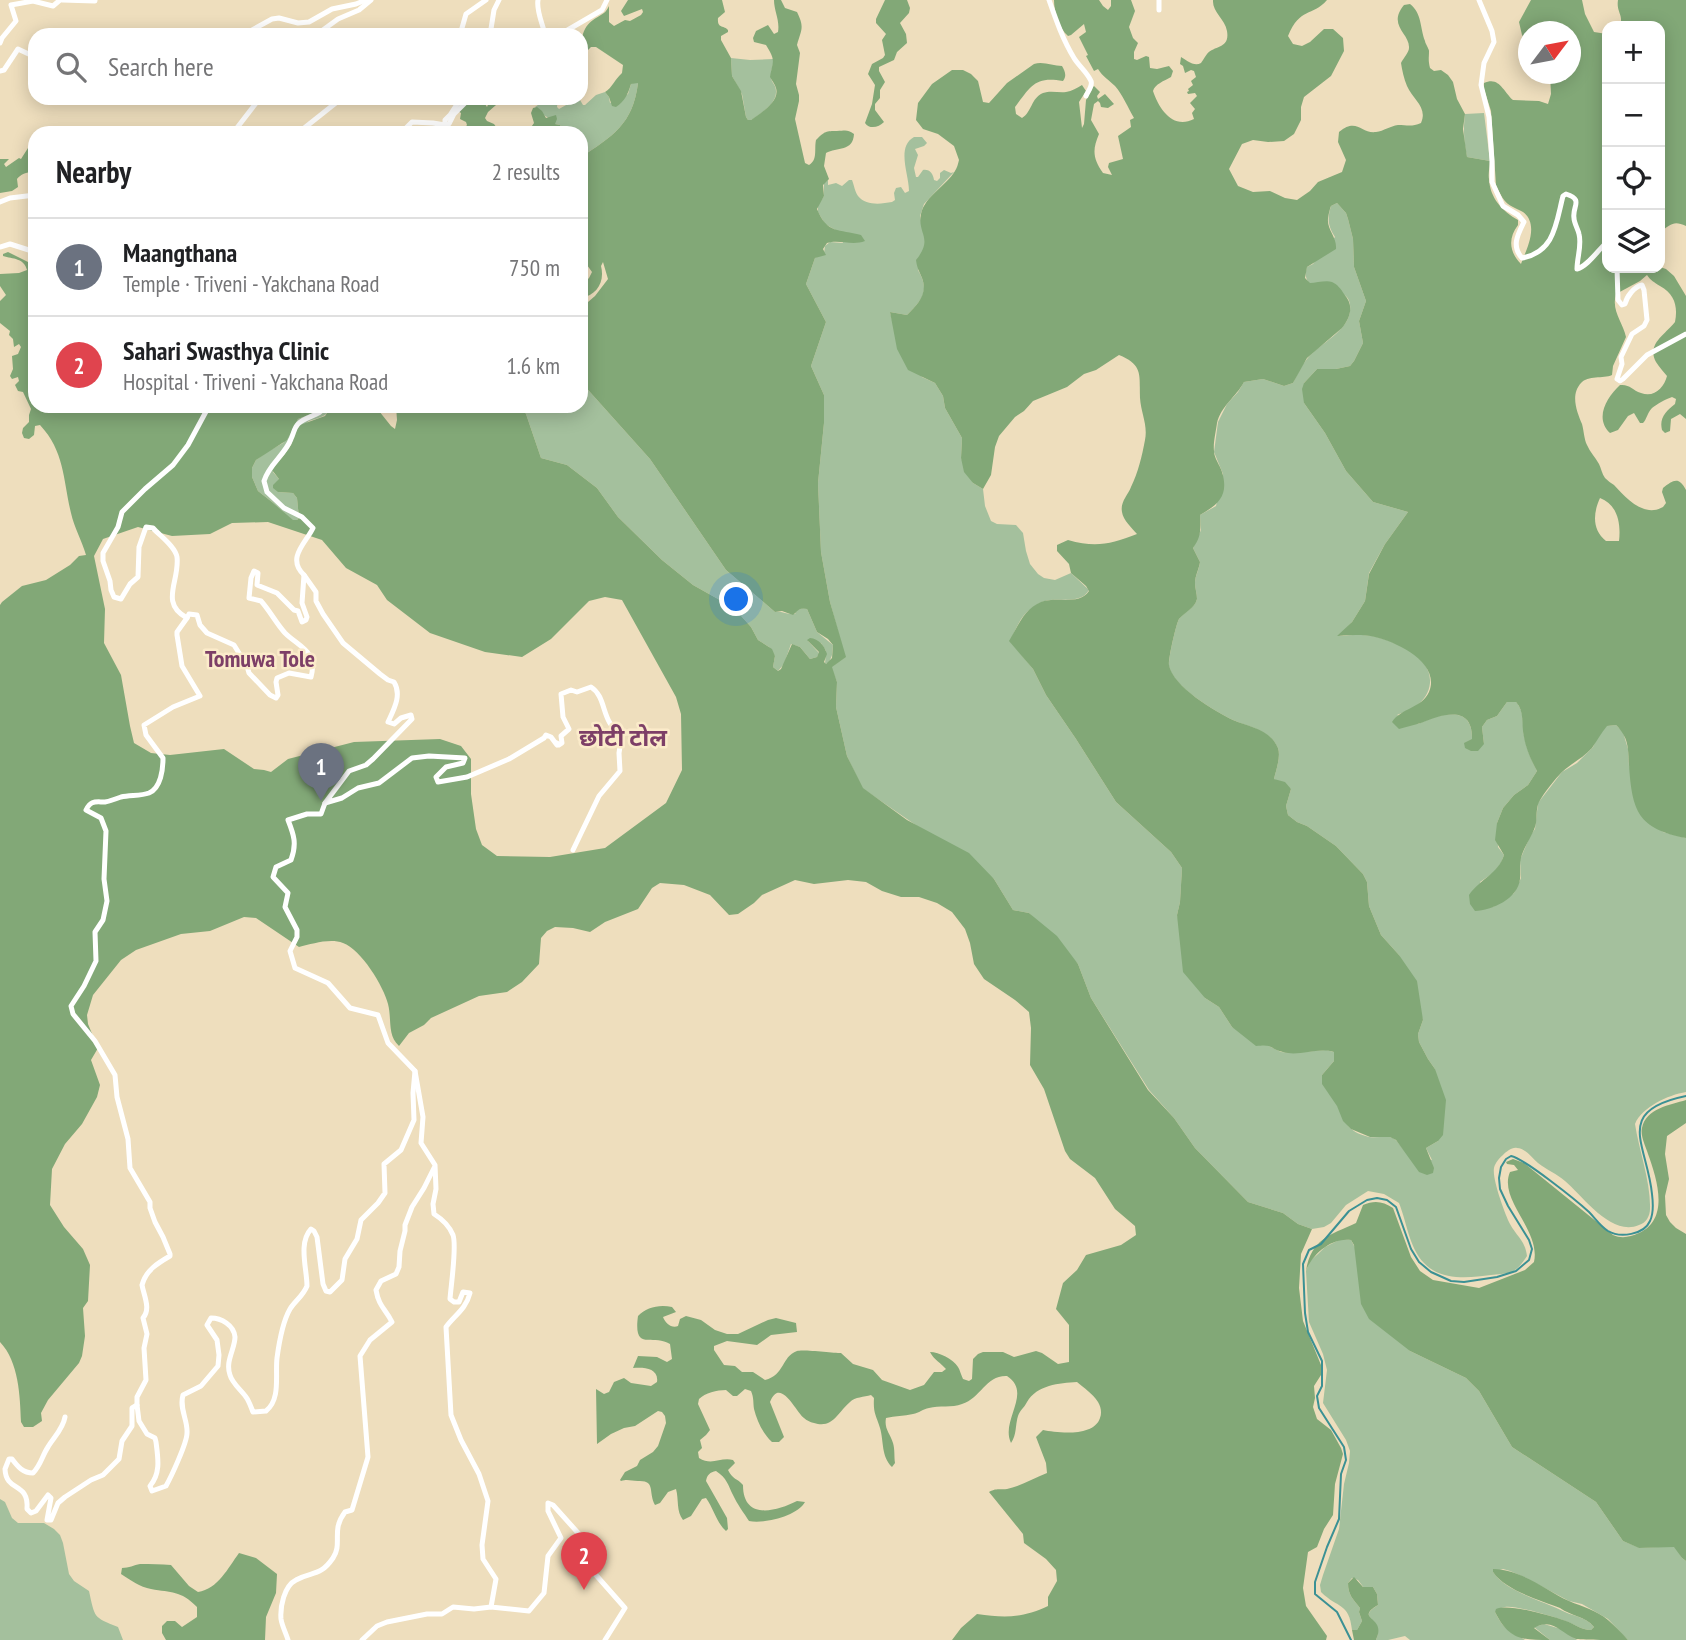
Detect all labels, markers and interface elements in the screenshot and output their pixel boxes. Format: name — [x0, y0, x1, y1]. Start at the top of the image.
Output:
north arrow — [1518, 21, 1581, 84]
map controls — [1602, 21, 1665, 273]
button: + — [1602, 21, 1665, 84]
search box — [28, 28, 588, 105]
icon: search — [52, 48, 90, 86]
text: Search here — [108, 50, 214, 83]
button: − — [1602, 84, 1665, 147]
button: locate — [1602, 147, 1665, 210]
text: Nearby — [56, 152, 131, 191]
text: 2 results — [492, 157, 560, 186]
button: layers — [1602, 210, 1665, 273]
text: Maangthana — [123, 236, 237, 269]
text: 1 — [74, 253, 85, 282]
text: 750 m — [509, 253, 560, 282]
text: Temple · Triveni - Yakchana Road — [123, 269, 380, 298]
text: Sahari Swasthya Clinic — [123, 334, 329, 367]
text: 2 — [74, 351, 85, 380]
text: 1.6 km — [506, 351, 560, 380]
text: Hospital · Triveni - Yakchana Road — [123, 367, 388, 396]
your location — [719, 582, 753, 616]
district label: Tomuwa Tole — [205, 643, 315, 674]
district label: छोटी टोल — [579, 722, 668, 753]
pin: 1 — [298, 743, 344, 801]
pin: 2 — [561, 1532, 607, 1590]

